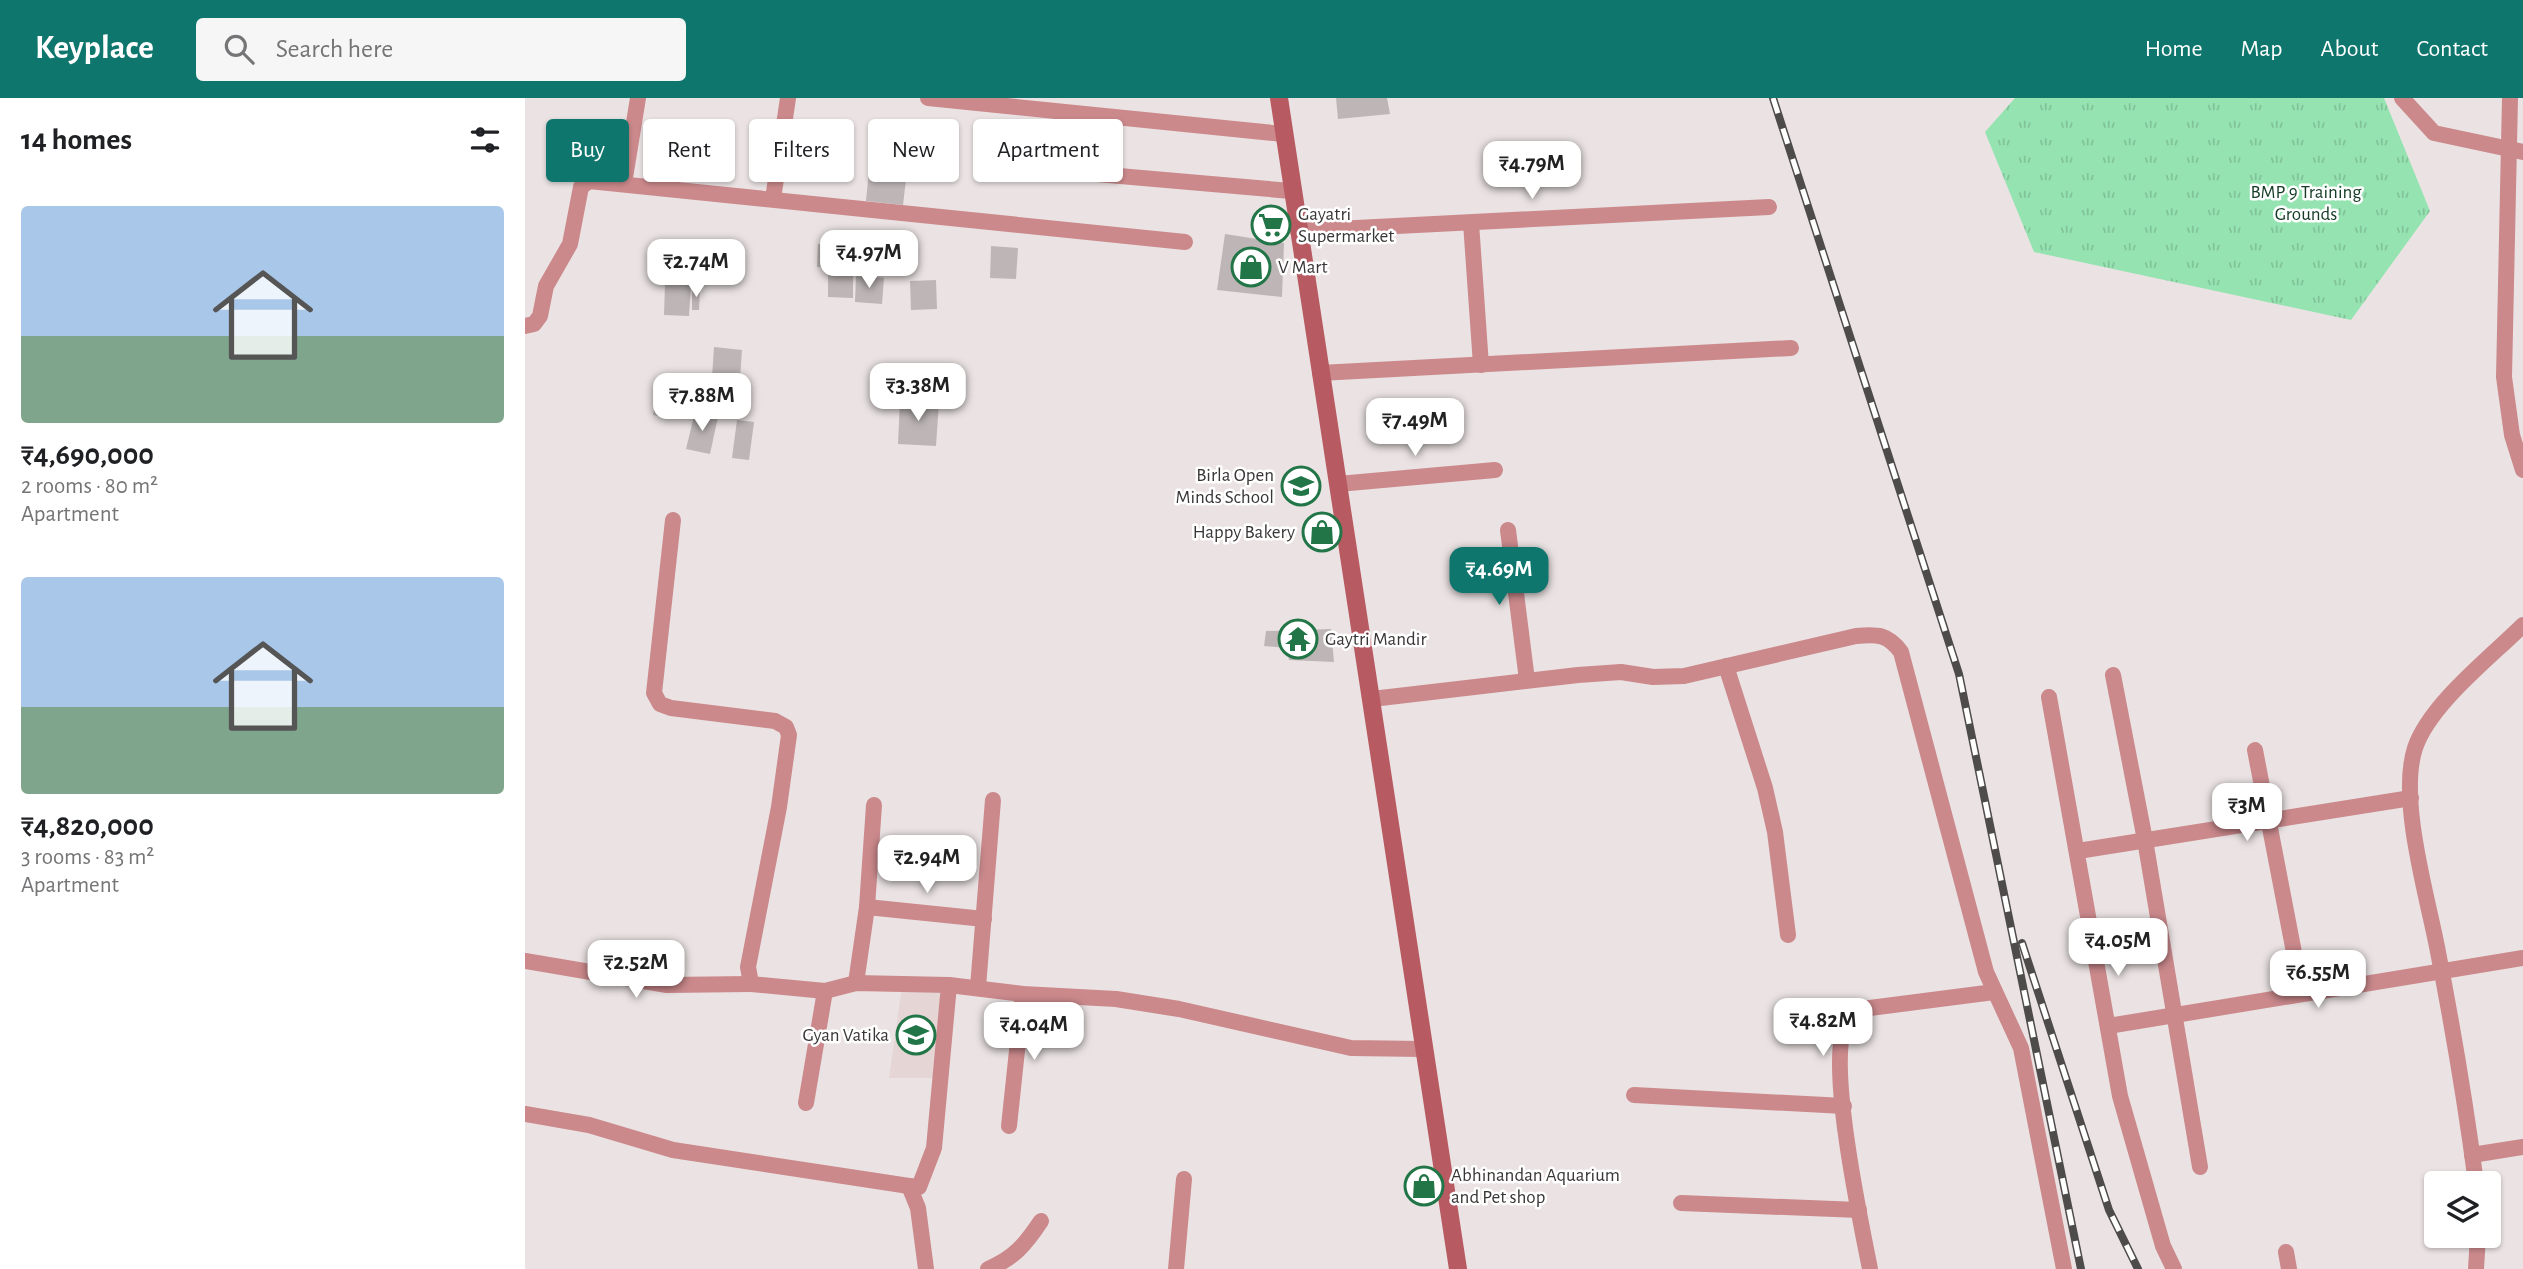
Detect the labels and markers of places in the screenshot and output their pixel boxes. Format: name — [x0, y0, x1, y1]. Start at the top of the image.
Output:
pin: ₹4.79M — [1475, 141, 1589, 201]
supermarket icon: Gayatri Supermarket — [1250, 204, 1292, 246]
place label: Gayatri Supermarket — [1298, 205, 1394, 246]
pin: ₹4.97M — [812, 230, 926, 290]
pin: ₹2.74M — [639, 240, 753, 299]
shop icon: V Mart — [1230, 246, 1272, 288]
place label: V Mart — [1278, 258, 1327, 277]
pin: ₹3.38M — [861, 364, 975, 423]
pin: ₹7.88M — [645, 374, 759, 433]
pin: ₹7.49M — [1358, 398, 1472, 458]
school or university icon: Birla Open Minds School — [1280, 465, 1322, 507]
place label: Birla Open Minds School — [1175, 466, 1274, 507]
shop icon: Happy Bakery — [1301, 511, 1343, 553]
place label: Happy Bakery — [1193, 523, 1295, 542]
pin: ₹4.69M — [1442, 547, 1556, 607]
temple icon: Gaytri Mandir — [1277, 618, 1319, 660]
place label: Gaytri Mandir — [1325, 630, 1427, 649]
pin: ₹3M — [2213, 784, 2281, 843]
pin: ₹2.94M — [870, 836, 984, 895]
pin: ₹4.05M — [2061, 918, 2175, 978]
pin: ₹2.52M — [579, 940, 693, 1000]
pin: ₹6.55M — [2261, 950, 2375, 1010]
pin: ₹4.82M — [1766, 998, 1880, 1058]
pin: ₹4.04M — [977, 1002, 1091, 1062]
school or university icon: Gyan Vatika — [895, 1014, 937, 1056]
place label: Gyan Vatika — [802, 1026, 889, 1045]
shop icon: Abhinandan Aquarium and Pet shop — [1403, 1165, 1445, 1207]
place label: Abhinandan Aquarium and Pet shop — [1451, 1166, 1620, 1207]

